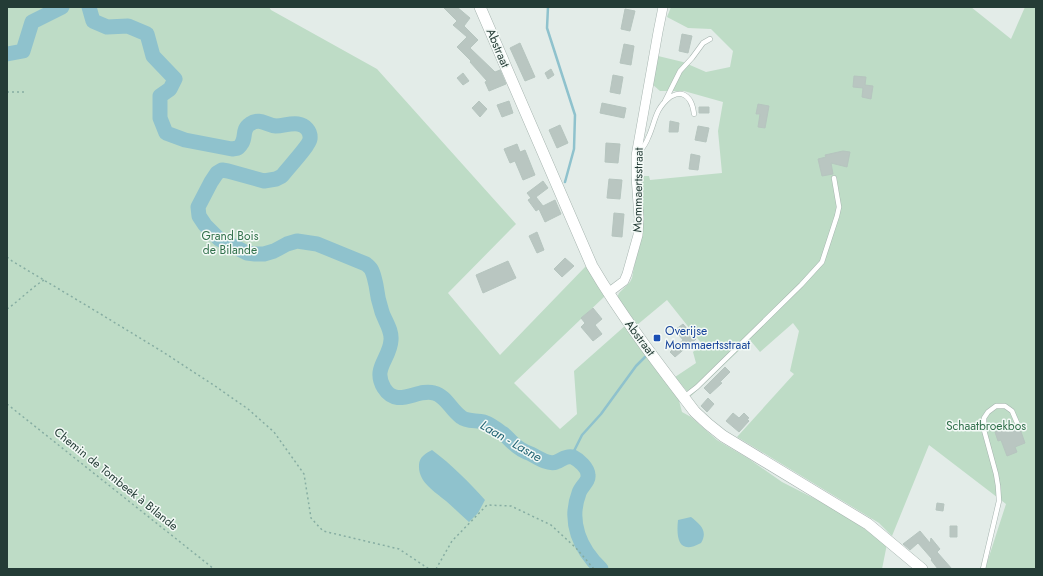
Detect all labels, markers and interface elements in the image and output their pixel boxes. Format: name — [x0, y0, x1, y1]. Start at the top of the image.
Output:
street label: Abstraat — [482, 26, 514, 70]
street label: Mommaertsstraat — [628, 147, 648, 233]
park label: Grand Bois de Bilande — [201, 227, 259, 259]
street label: Abstraat — [620, 316, 660, 360]
place label: Overijse Mommaertsstraat — [665, 322, 750, 354]
marker: Overijse Mommaertsstraat — [652, 333, 662, 343]
water label: Laan - Lasne — [477, 416, 546, 467]
park label: Schaatbroekbos — [946, 417, 1026, 435]
street label: Chemin de Tombeek à Bilande — [50, 423, 182, 535]

